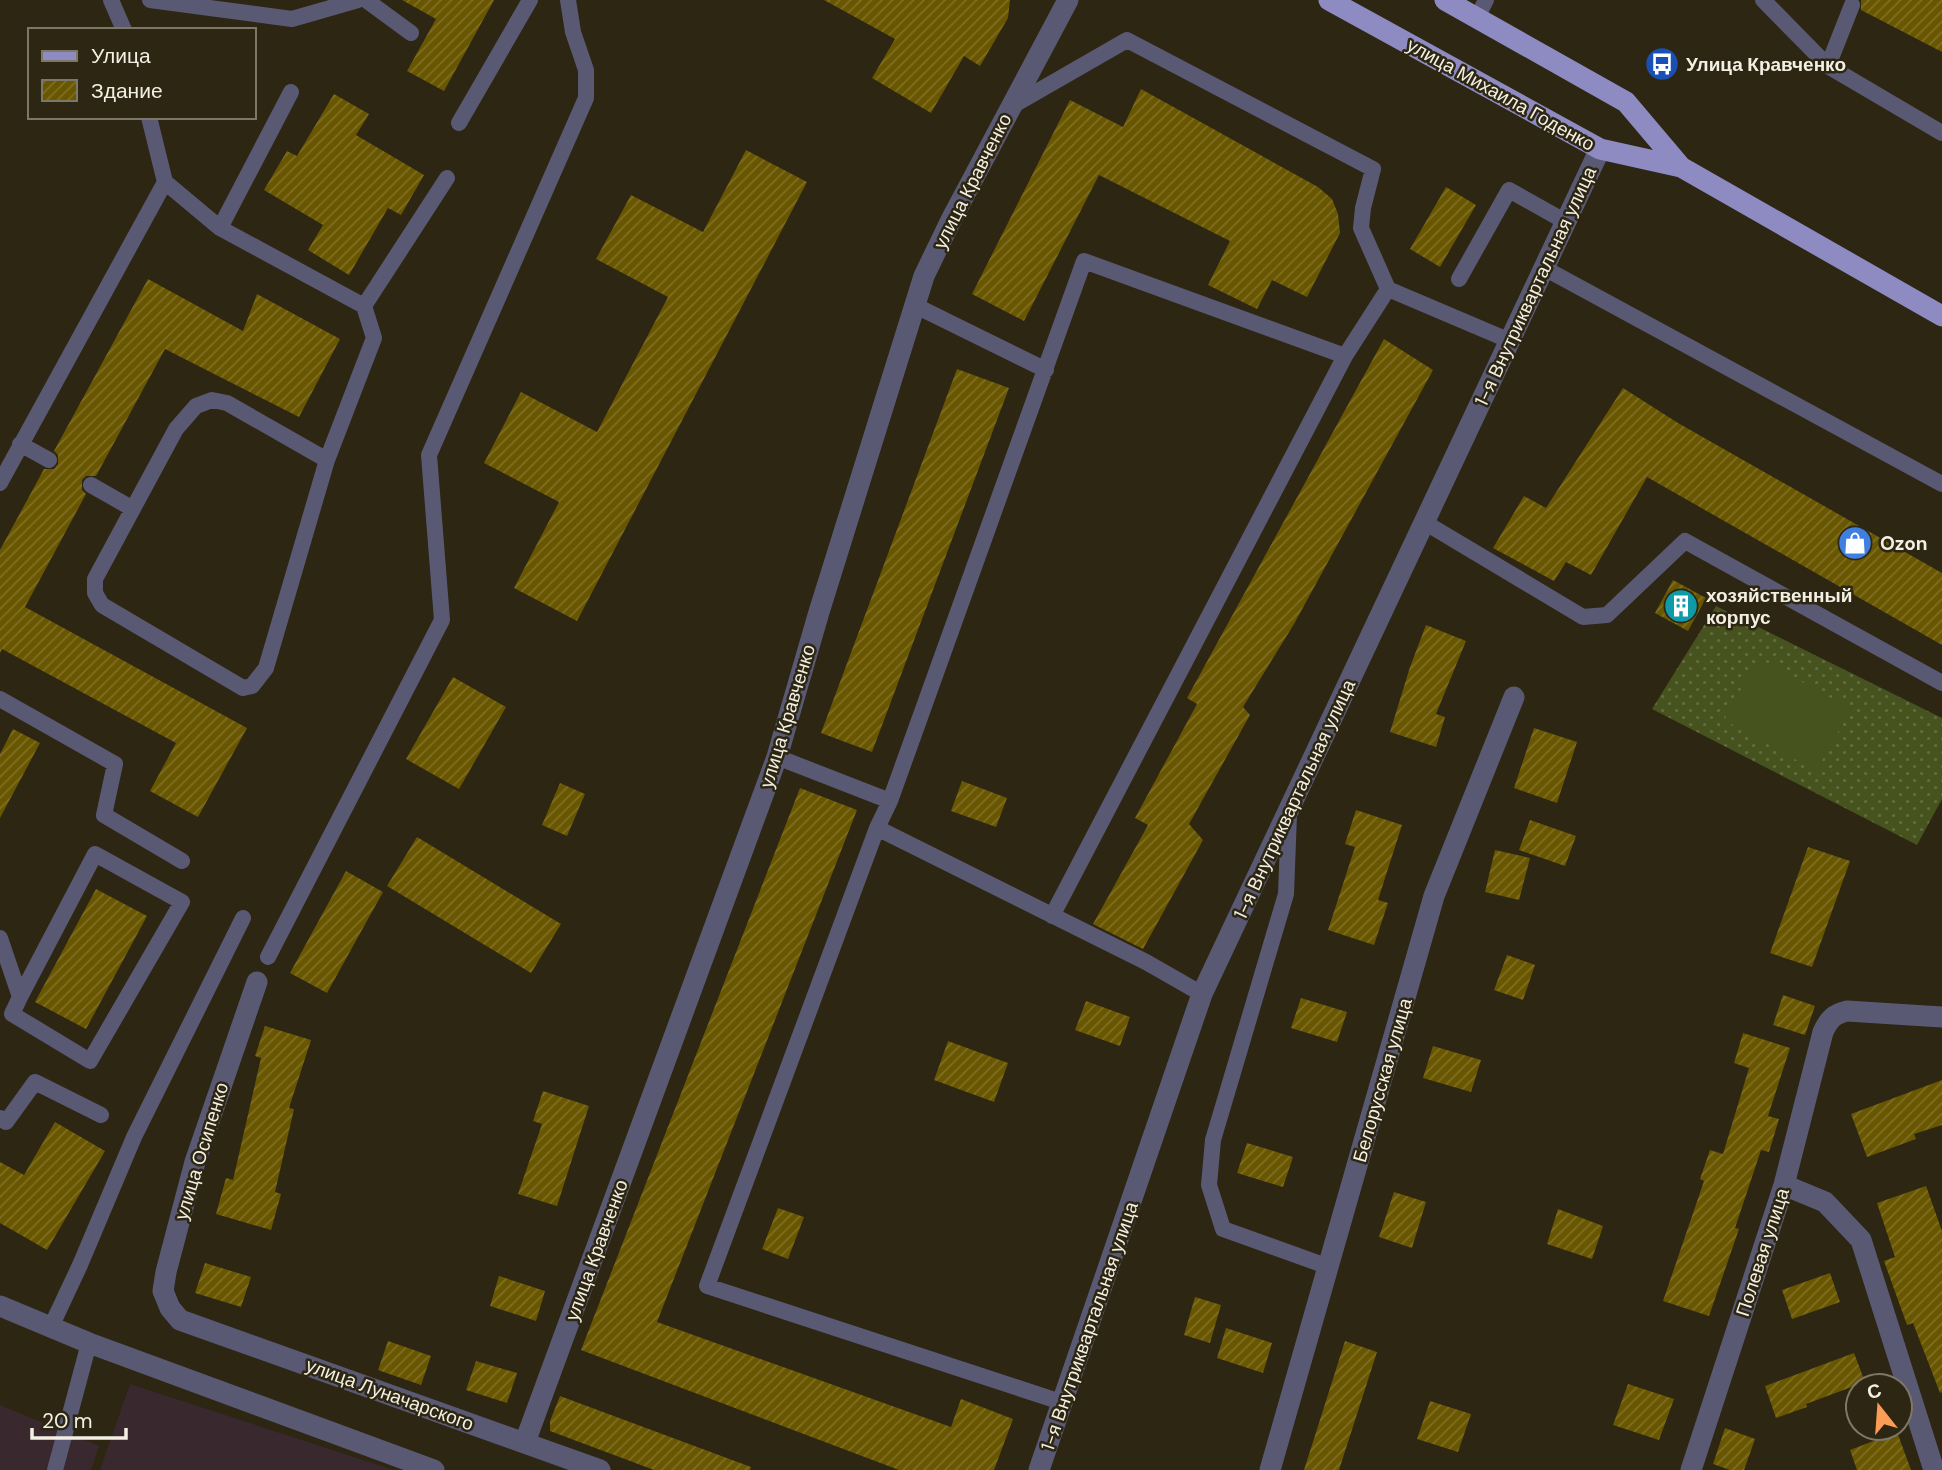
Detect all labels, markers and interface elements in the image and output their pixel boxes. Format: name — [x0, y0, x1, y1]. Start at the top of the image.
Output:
legend — [28, 28, 256, 119]
street label: улица Михаила Годенко — [1402, 32, 1599, 157]
text: Улица — [91, 42, 151, 70]
bus stop icon: Улица Кравченко — [1643, 45, 1681, 83]
place label: Улица Кравченко — [1686, 52, 1846, 77]
text: Здание — [91, 77, 163, 105]
street label: улица Кравченко — [928, 109, 1017, 253]
street label: 1-я Внутриквартальная улица — [1469, 162, 1602, 410]
shop icon: Ozon — [1836, 524, 1874, 562]
place label: Ozon — [1880, 531, 1928, 556]
place label: хозяйственный корпус — [1706, 583, 1852, 630]
building icon: хозяйственный корпус — [1662, 587, 1700, 625]
street label: улица Кравченко — [754, 641, 821, 791]
street label: 1-я Внутриквартальная улица — [1228, 675, 1361, 923]
street label: Белорусская улица — [1347, 995, 1418, 1165]
street label: улица Осипенко — [169, 1079, 234, 1223]
street label: улица Кравченко — [559, 1176, 634, 1324]
street label: Полевая улица — [1730, 1184, 1795, 1319]
street label: 1-я Внутриквартальная улица — [1035, 1198, 1144, 1454]
street label: улица Луначарского — [302, 1352, 477, 1436]
north arrow — [1844, 1372, 1914, 1442]
text: С — [1864, 1377, 1885, 1405]
scale bar — [32, 1396, 126, 1440]
text: 20 m — [42, 1407, 93, 1435]

